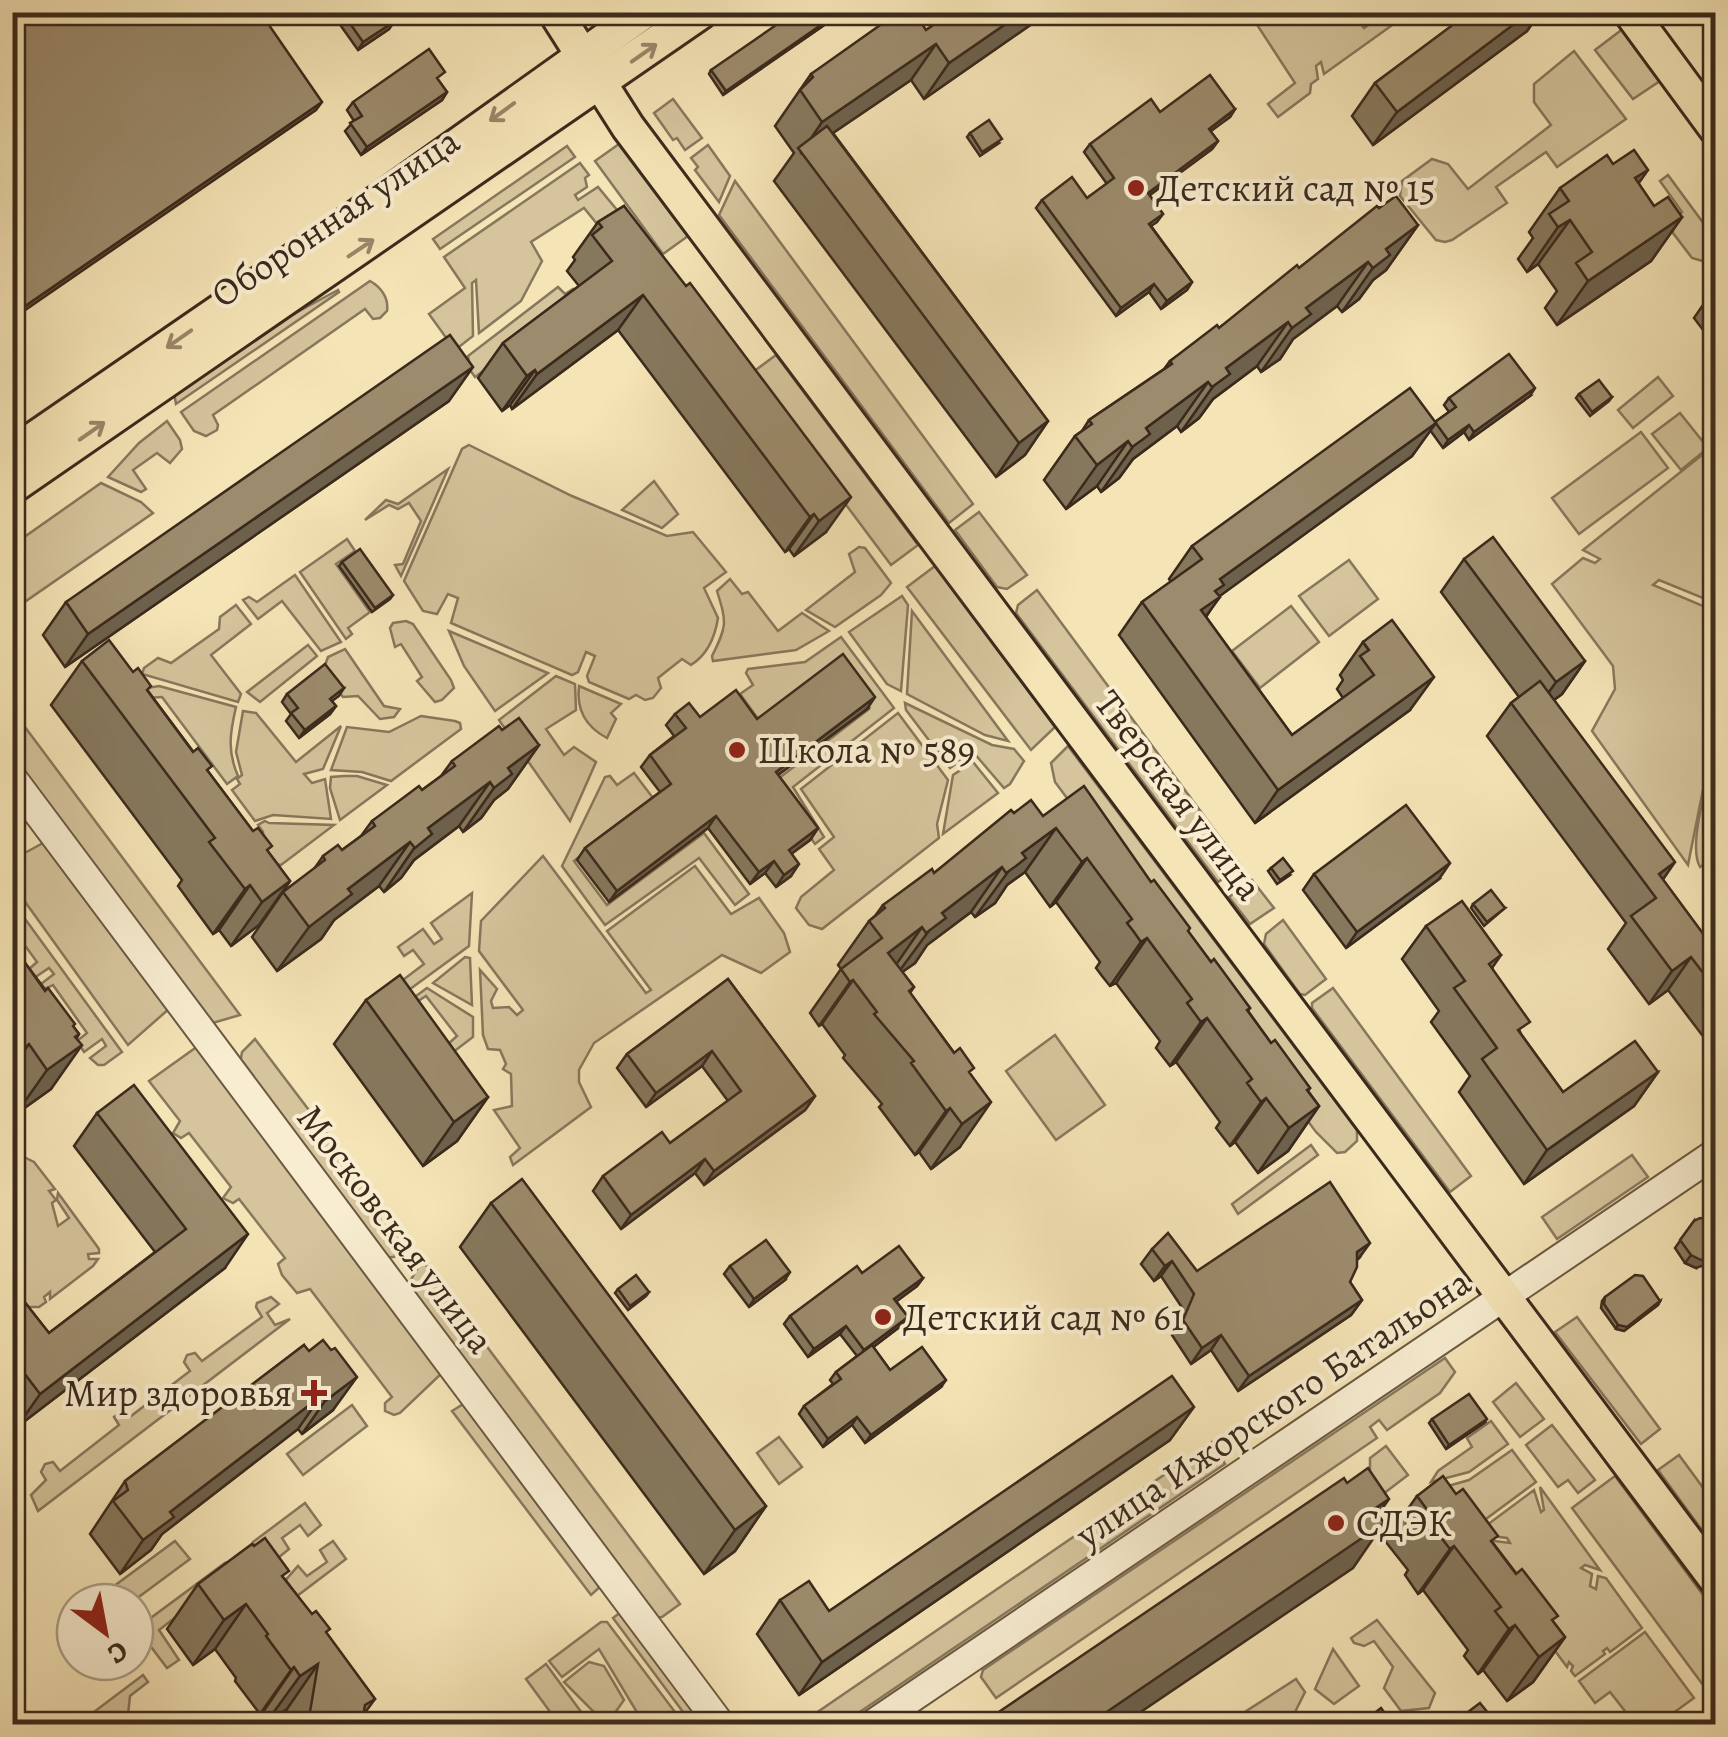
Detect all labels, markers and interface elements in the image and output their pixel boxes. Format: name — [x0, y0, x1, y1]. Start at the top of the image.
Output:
one-way arrow — [630, 42, 657, 63]
one-way arrow — [489, 102, 516, 123]
street label: Оборонная улица — [201, 114, 470, 319]
place label: Детский сад № 15 — [1156, 162, 1436, 214]
marker: Детский сад № 15 — [1125, 177, 1147, 199]
one-way arrow — [346, 237, 374, 258]
one-way arrow — [165, 328, 193, 349]
one-way arrow — [78, 421, 106, 442]
street label: Тверская улица — [1083, 679, 1276, 911]
place label: Школа № 589 — [757, 724, 975, 776]
marker: Школа № 589 — [726, 739, 748, 761]
street label: Московская улица — [285, 1094, 507, 1364]
street label: улица Ижорского Батальона — [1064, 1256, 1481, 1561]
place label: Детский сад № 61 — [903, 1291, 1184, 1343]
marker: Детский сад № 61 — [872, 1306, 894, 1328]
place label: Мир здоровья — [64, 1367, 292, 1419]
marker: Мир здоровья — [301, 1380, 327, 1406]
place label: СДЭК — [1356, 1497, 1452, 1549]
marker: СДЭК — [1325, 1512, 1347, 1534]
north arrow — [55, 1582, 155, 1682]
text: С — [100, 1632, 135, 1673]

